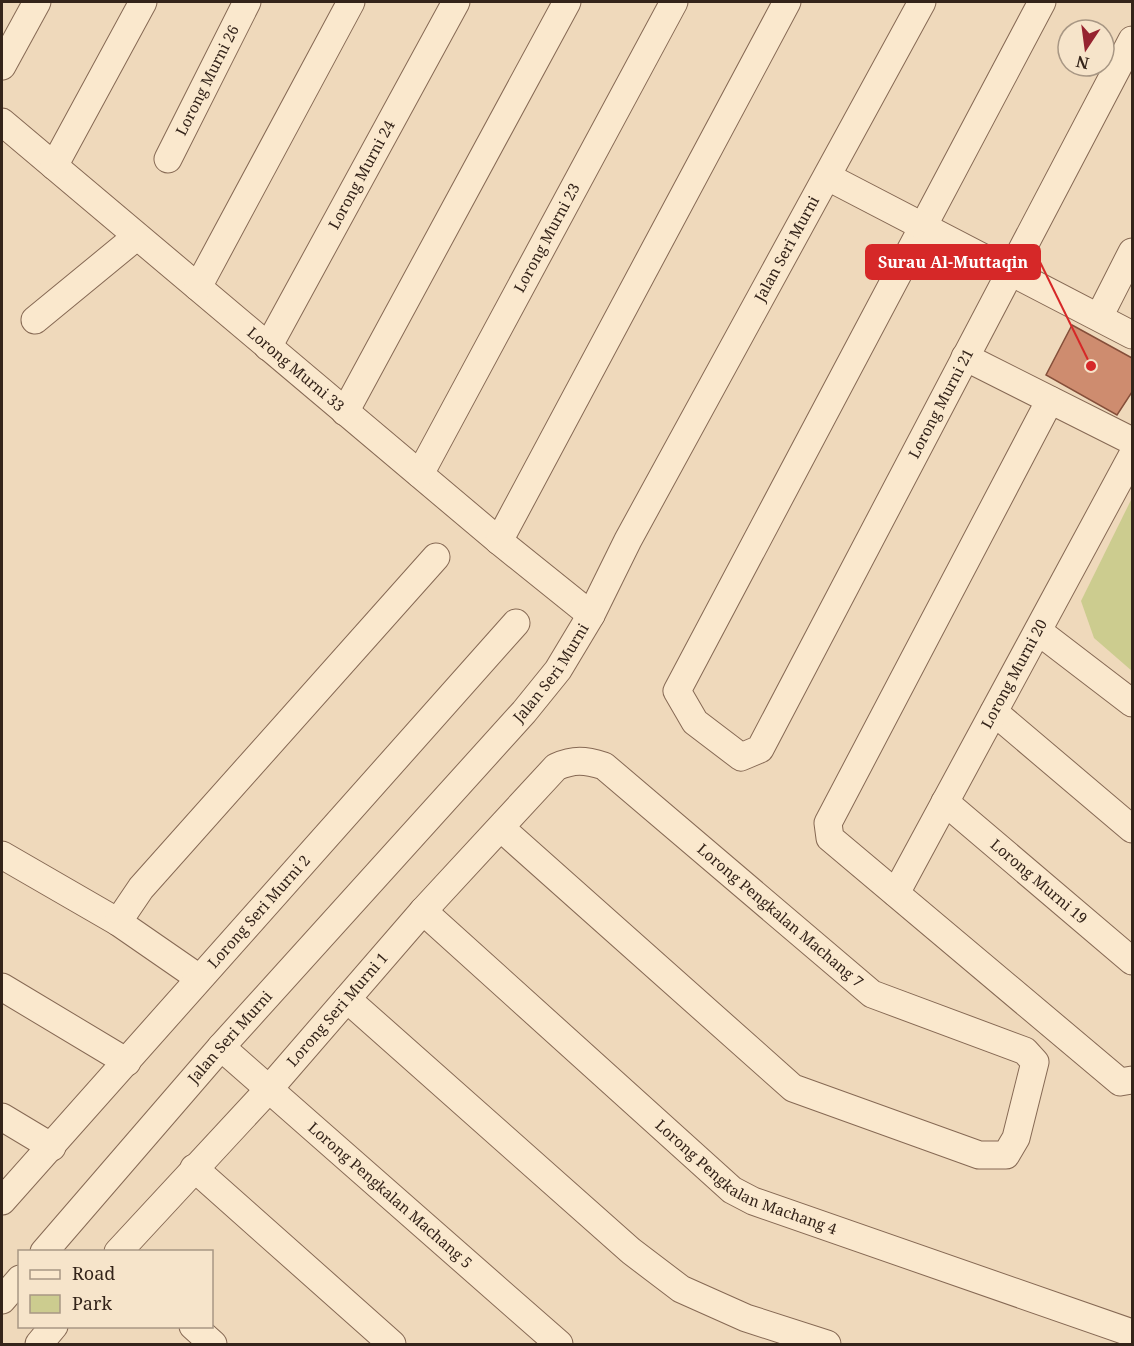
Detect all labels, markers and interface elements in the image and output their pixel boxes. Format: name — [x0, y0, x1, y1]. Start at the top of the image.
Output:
north arrow — [1056, 18, 1116, 78]
street label: Lorong Murni 26 — [170, 21, 243, 139]
text: N — [1074, 50, 1091, 75]
street label: Lorong Murni 24 — [323, 116, 399, 232]
street label: Lorong Murni 23 — [509, 179, 584, 296]
street label: Jalan Seri Murni — [749, 192, 823, 306]
callout: Surau Al-Muttaqin — [866, 245, 1040, 279]
text: Surau Al-Muttaqin — [878, 251, 1028, 273]
street label: Lorong Murni 33 — [243, 322, 349, 415]
street label: Lorong Murni 21 — [903, 345, 977, 462]
street label: Lorong Murni 20 — [976, 615, 1051, 732]
street label: Jalan Seri Murni — [508, 619, 593, 727]
street label: Lorong Murni 19 — [987, 834, 1092, 928]
street label: Lorong Pengkalan Machang 7 — [693, 839, 868, 991]
street label: Lorong Seri Murni 2 — [203, 850, 314, 972]
street label: Lorong Seri Murni 1 — [282, 948, 392, 1070]
street label: Jalan Seri Murni — [182, 986, 276, 1088]
street label: Lorong Pengkalan Machang 4 — [651, 1115, 840, 1239]
street label: Lorong Pengkalan Machang 5 — [304, 1117, 477, 1272]
legend — [18, 1250, 213, 1328]
text: Road — [72, 1261, 115, 1285]
text: Park — [72, 1291, 112, 1315]

